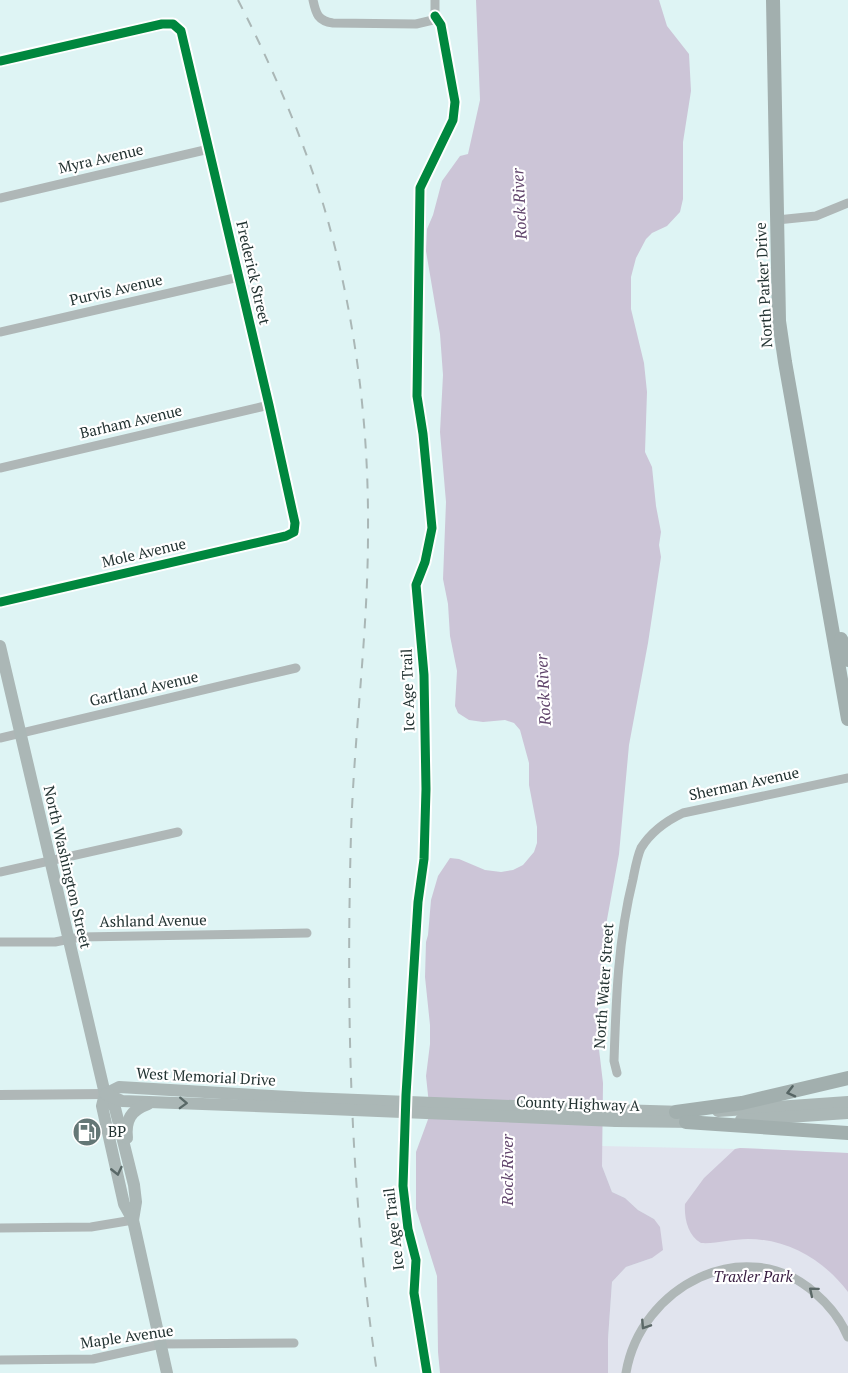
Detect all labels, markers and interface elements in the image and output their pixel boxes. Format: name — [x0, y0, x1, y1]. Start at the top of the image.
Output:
street label: Myra Avenue — [56, 139, 145, 177]
water label: Rock River — [506, 167, 532, 241]
street label: Frederick Street — [232, 219, 276, 327]
street label: North Parker Drive — [750, 222, 776, 348]
street label: Purvis Avenue — [67, 269, 164, 309]
street label: Barham Avenue — [78, 400, 184, 443]
street label: Mole Avenue — [100, 533, 188, 571]
street label: Ice Age Trail — [396, 648, 418, 732]
water label: Rock River — [530, 653, 556, 727]
street label: Gartland Avenue — [87, 666, 200, 710]
street label: Sherman Avenue — [687, 762, 801, 804]
street label: North Washington Street — [39, 783, 97, 951]
street label: Ashland Avenue — [99, 909, 207, 931]
street label: North Water Street — [589, 922, 617, 1050]
street label: West Memorial Drive — [136, 1062, 276, 1090]
one-way arrow — [786, 1084, 796, 1097]
street label: County Highway A — [516, 1091, 641, 1115]
one-way arrow — [178, 1097, 187, 1109]
fuel station icon: BP — [71, 1116, 103, 1148]
place label: BP — [108, 1121, 126, 1141]
water label: Rock River — [496, 1134, 518, 1207]
one-way arrow — [110, 1166, 123, 1176]
street label: Ice Age Trail — [378, 1187, 408, 1271]
park label: Traxler Park — [713, 1266, 794, 1286]
one-way arrow — [809, 1288, 820, 1299]
one-way arrow — [641, 1318, 652, 1329]
street label: Maple Avenue — [79, 1320, 175, 1352]

